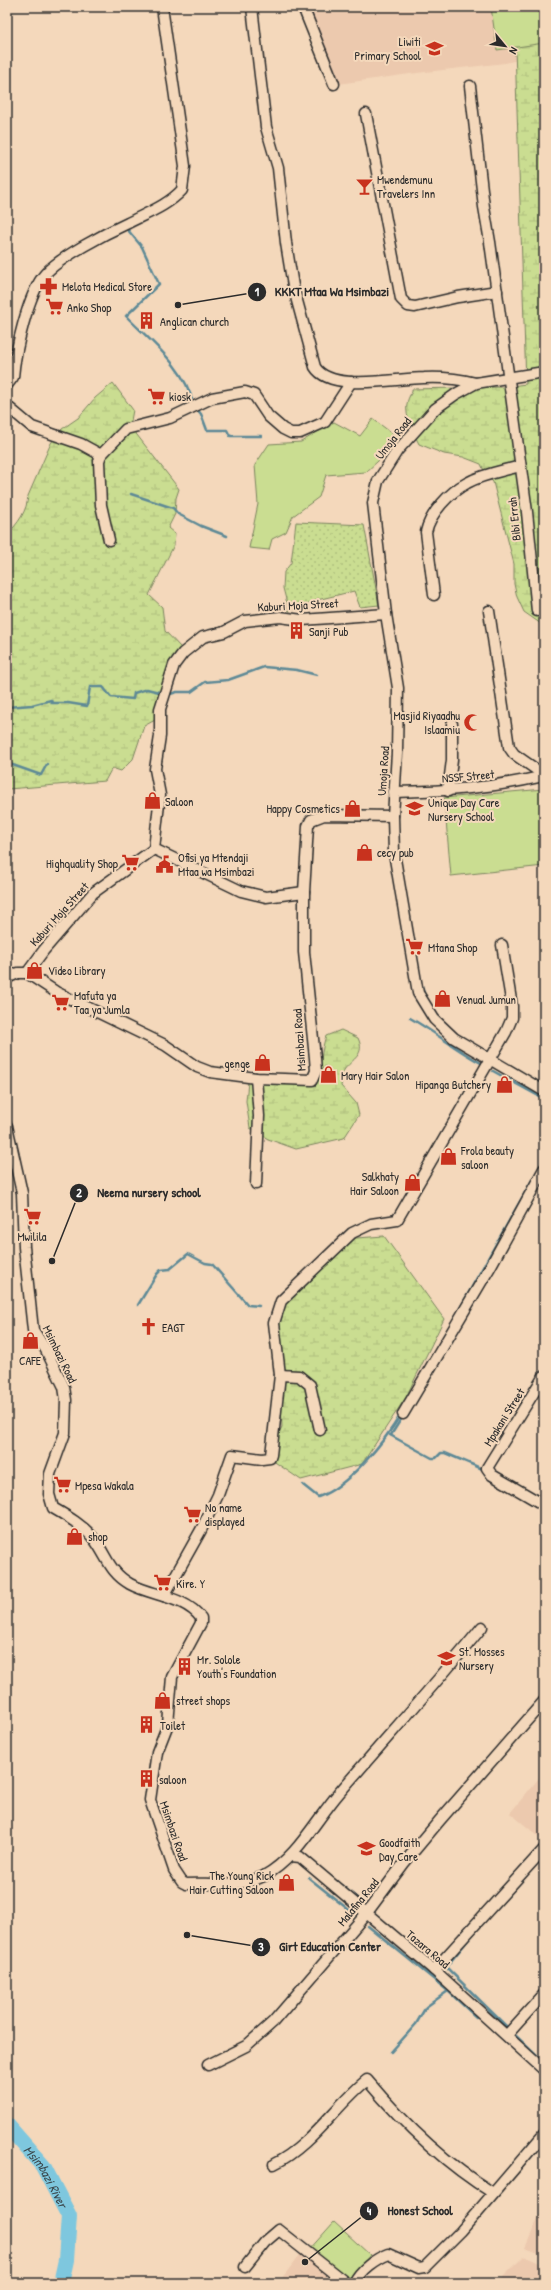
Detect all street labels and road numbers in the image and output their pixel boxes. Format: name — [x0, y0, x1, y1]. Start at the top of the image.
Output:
street label: Umoja Road — [371, 413, 415, 463]
street label: Bibi Errah — [503, 497, 525, 541]
street label: Kaburi Moja Street — [257, 594, 340, 616]
street label: Umoja Road — [373, 745, 393, 796]
street label: NSSF Street — [441, 765, 496, 787]
street label: Kaburi Moja Street — [26, 878, 93, 950]
street label: Msimbazi Road — [288, 1008, 310, 1072]
street label: Msimbazi Road — [39, 1322, 81, 1386]
street label: Mpakani Street — [479, 1384, 529, 1449]
street label: Msimbazi Road — [156, 1799, 192, 1864]
street label: Malafina Road — [333, 1874, 383, 1930]
street label: Tazara Road — [403, 1926, 454, 1972]

